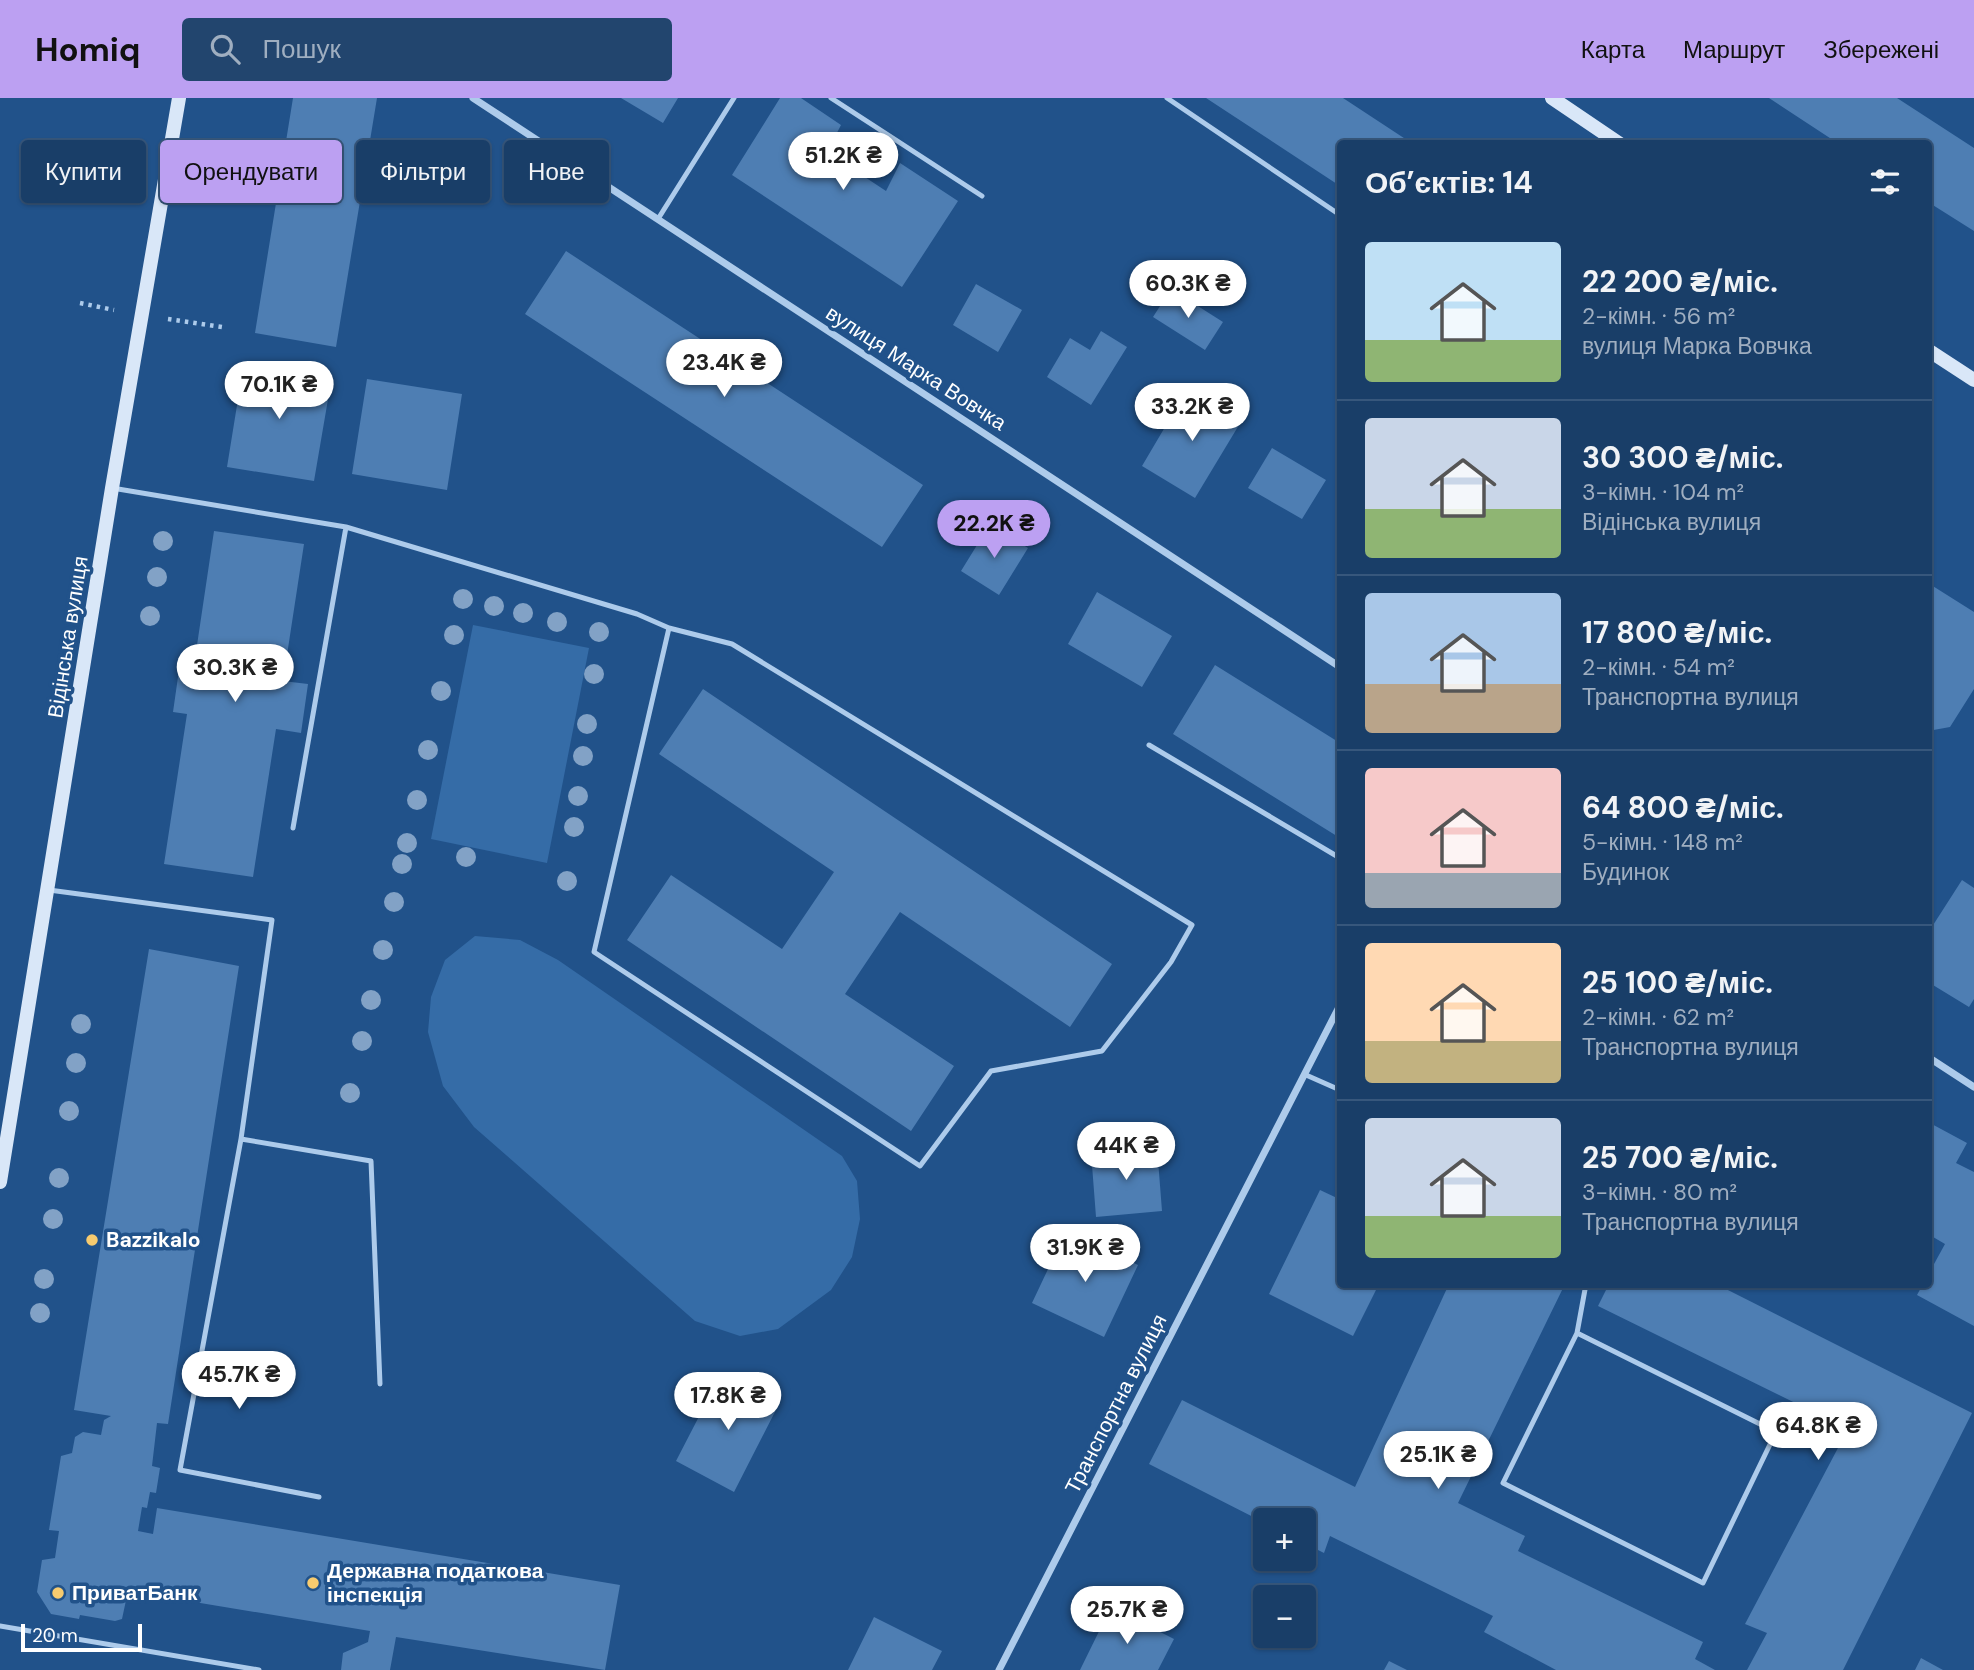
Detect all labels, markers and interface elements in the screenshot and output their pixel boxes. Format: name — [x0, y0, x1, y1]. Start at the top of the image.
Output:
search box — [182, 18, 672, 81]
text: Homiq — [35, 28, 140, 71]
icon: search — [206, 30, 244, 68]
text: Пошук — [262, 32, 341, 66]
text: Карта — [1581, 34, 1645, 65]
text: Маршрут — [1683, 34, 1785, 65]
text: Збережені — [1823, 34, 1939, 65]
pin: 51.2K ₴ — [778, 132, 908, 192]
chip: Купити — [21, 140, 146, 203]
chip: Орендувати — [160, 140, 342, 203]
chip: Фільтри — [356, 140, 490, 203]
chip: Нове — [504, 140, 609, 203]
text: 51.2K ₴ — [804, 140, 882, 170]
text: Об’єктів: 14 — [1365, 163, 1533, 202]
icon: filters — [1866, 163, 1904, 201]
pin: 60.3K ₴ — [1123, 260, 1253, 320]
text: 22 200 ₴/міс. — [1582, 262, 1778, 301]
text: 60.3K ₴ — [1145, 268, 1231, 298]
icon: home — [1421, 270, 1505, 354]
street label: вулиця Марка Вовчка — [820, 299, 1012, 437]
text: 2-кімн. · 56 m² — [1582, 301, 1735, 331]
text: вулиця Марка Вовчка — [1582, 331, 1812, 361]
pin: 23.4K ₴ — [659, 340, 789, 399]
text: 23.4K ₴ — [682, 347, 766, 377]
pin: 70.1K ₴ — [214, 362, 344, 421]
text: 70.1K ₴ — [241, 369, 317, 399]
pin: 33.2K ₴ — [1127, 384, 1257, 443]
text: 33.2K ₴ — [1151, 391, 1233, 421]
text: 30 300 ₴/міс. — [1582, 438, 1783, 477]
icon: home — [1421, 446, 1505, 530]
text: 3-кімн. · 104 m² — [1582, 477, 1744, 507]
pin: 22.2K ₴ — [929, 500, 1059, 560]
text: Відінська вулиця — [1582, 507, 1761, 537]
text: 22.2K ₴ — [953, 508, 1035, 538]
street label: Відінська вулиця — [41, 554, 95, 720]
text: 17 800 ₴/міс. — [1582, 613, 1772, 652]
icon: home — [1421, 621, 1505, 705]
pin: 30.3K ₴ — [170, 644, 300, 704]
text: 30.3K ₴ — [193, 652, 277, 682]
text: 2-кімн. · 54 m² — [1582, 652, 1735, 682]
text: Транспортна вулиця — [1582, 682, 1799, 712]
text: 64 800 ₴/міс. — [1582, 788, 1783, 827]
icon: home — [1421, 796, 1505, 880]
text: 5-кімн. · 148 m² — [1582, 827, 1743, 857]
text: Будинок — [1582, 857, 1669, 887]
text: 25 100 ₴/міс. — [1582, 963, 1773, 1002]
icon: home — [1421, 971, 1505, 1055]
text: 2-кімн. · 62 m² — [1582, 1002, 1734, 1032]
text: Транспортна вулиця — [1582, 1032, 1799, 1062]
pin: 44K ₴ — [1077, 1122, 1175, 1182]
text: 44K ₴ — [1093, 1130, 1159, 1160]
text: 25 700 ₴/міс. — [1582, 1138, 1778, 1177]
icon: home — [1421, 1146, 1505, 1230]
text: 3-кімн. · 80 m² — [1582, 1177, 1737, 1207]
text: Транспортна вулиця — [1582, 1207, 1799, 1237]
pin: 31.9K ₴ — [1020, 1224, 1150, 1284]
place label: Bazzikalo — [106, 1226, 201, 1254]
marker: Bazzikalo — [84, 1232, 100, 1248]
text: 31.9K ₴ — [1046, 1232, 1124, 1262]
street label: Транспортна вулиця — [1059, 1309, 1173, 1499]
pin: 45.7K ₴ — [174, 1352, 304, 1411]
text: 45.7K ₴ — [198, 1359, 280, 1389]
pin: 17.8K ₴ — [663, 1372, 793, 1432]
text: 17.8K ₴ — [690, 1380, 766, 1410]
pin: 64.8K ₴ — [1753, 1402, 1883, 1462]
text: 64.8K ₴ — [1775, 1410, 1861, 1440]
pin: 25.1K ₴ — [1373, 1432, 1503, 1491]
text: 25.1K ₴ — [1400, 1439, 1476, 1469]
map controls — [1253, 1508, 1316, 1648]
button: + — [1253, 1508, 1316, 1571]
place label: Державна податкова інспекція — [327, 1557, 544, 1609]
marker: Державна податкова інспекція — [305, 1575, 321, 1591]
place label: ПриватБанк — [72, 1579, 198, 1607]
marker: ПриватБанк — [50, 1585, 66, 1601]
button: − — [1253, 1585, 1316, 1648]
pin: 25.7K ₴ — [1062, 1586, 1192, 1646]
text: 25.7K ₴ — [1087, 1594, 1167, 1624]
scale bar — [21, 1621, 142, 1653]
text: 20 m — [32, 1623, 78, 1648]

